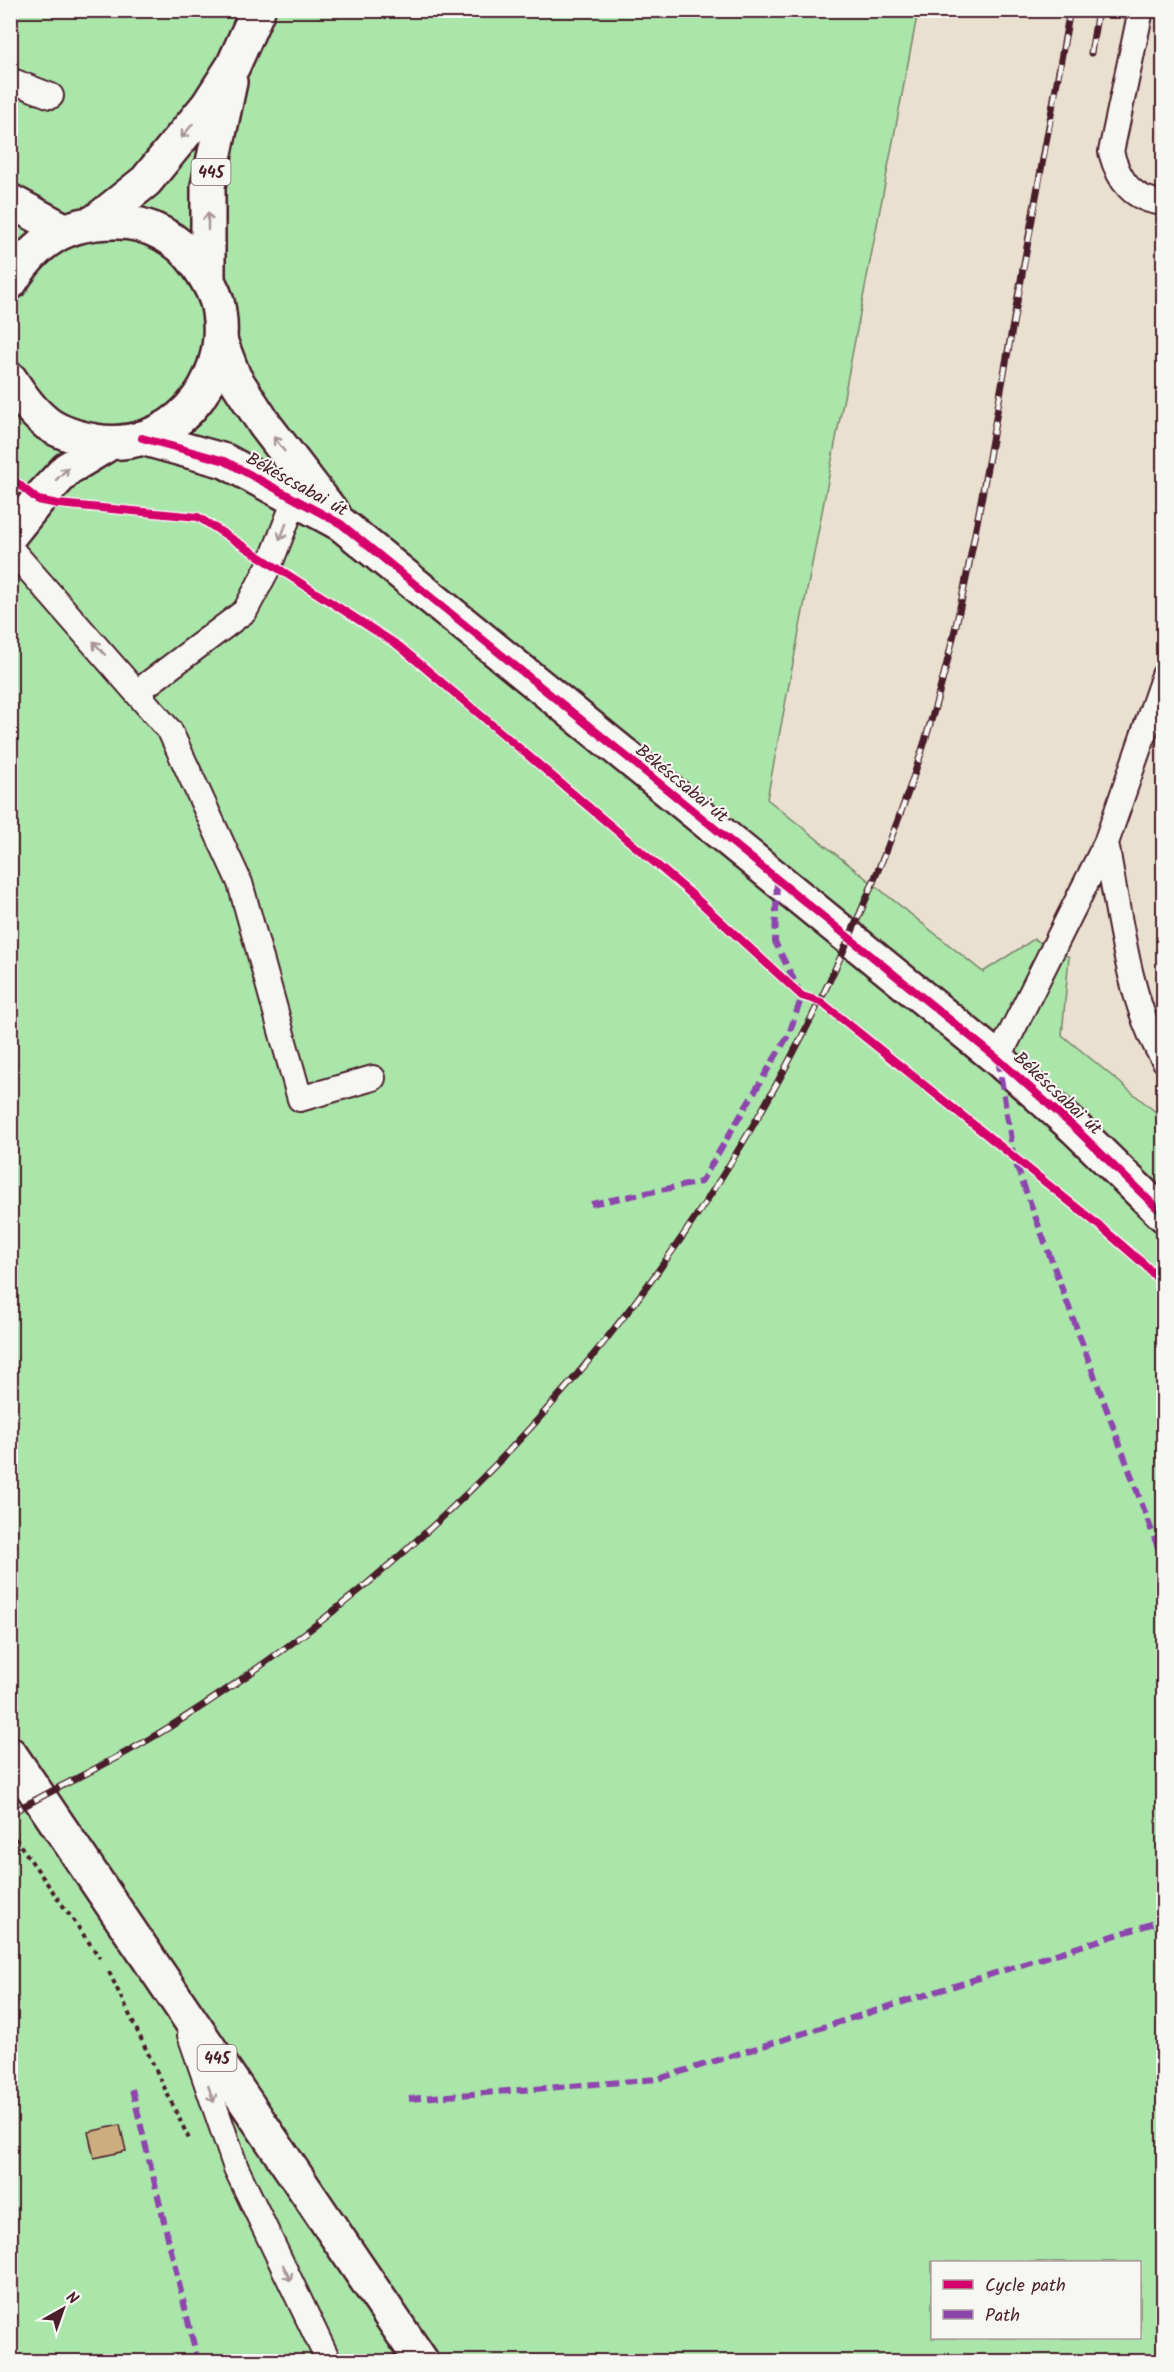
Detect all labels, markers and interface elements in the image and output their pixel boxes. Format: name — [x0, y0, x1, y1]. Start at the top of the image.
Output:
one-way arrow — [181, 122, 194, 138]
road number: 445 — [192, 159, 230, 185]
one-way arrow — [202, 211, 214, 231]
one-way arrow — [273, 437, 285, 453]
street label: Békéscsabai út — [240, 445, 353, 526]
one-way arrow — [55, 467, 70, 482]
one-way arrow — [276, 522, 287, 541]
one-way arrow — [92, 641, 106, 656]
street label: Békéscsabai út — [628, 738, 735, 831]
street label: Békéscsabai út — [1006, 1045, 1109, 1144]
road number: 445 — [198, 2045, 236, 2071]
one-way arrow — [206, 2084, 217, 2103]
legend — [931, 2261, 1141, 2339]
one-way arrow — [281, 2264, 293, 2282]
text: Cycle path — [985, 2272, 1066, 2301]
north arrow — [33, 2279, 93, 2339]
text: N — [60, 2286, 84, 2311]
text: Path — [985, 2302, 1020, 2331]

